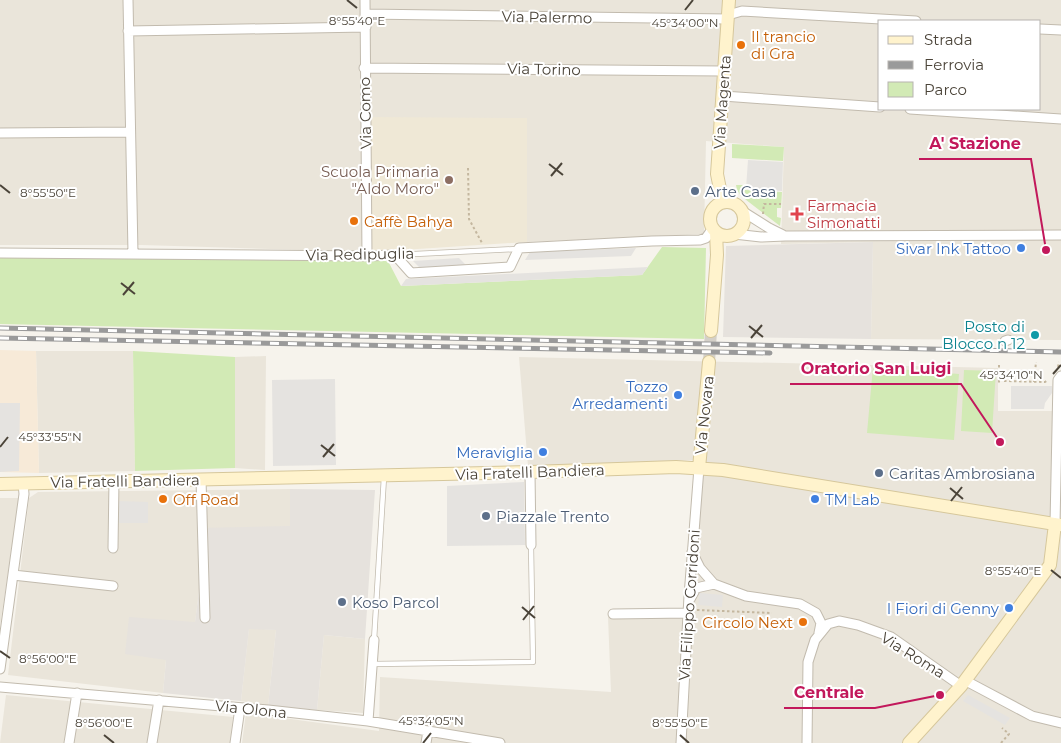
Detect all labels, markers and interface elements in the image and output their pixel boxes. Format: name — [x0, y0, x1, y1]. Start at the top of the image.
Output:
street label: Via Palermo — [501, 7, 593, 27]
text: 8°55'40"E — [329, 13, 385, 28]
text: 45°34'00"N — [652, 15, 718, 30]
legend — [878, 20, 1041, 110]
place label: Il trancio di Gra — [751, 27, 816, 63]
text: Strada — [924, 30, 973, 49]
marker: Il trancio di Gra — [735, 39, 747, 51]
street label: Via Magenta — [709, 54, 735, 150]
text: Ferrovia — [924, 55, 984, 74]
street label: Via Torino — [507, 59, 581, 79]
street label: Via Como — [355, 77, 375, 149]
text: Parco — [924, 80, 967, 99]
callout: A' Stazione — [919, 128, 1031, 159]
text: A' Stazione — [928, 134, 1021, 153]
place label: Scuola Primaria "Aldo Moro" — [321, 162, 439, 198]
marker: Scuola Primaria "Aldo Moro" — [443, 174, 455, 186]
place label: Arte Casa — [705, 182, 776, 201]
text: 8°55'50"E — [20, 185, 76, 200]
marker: Arte Casa — [689, 185, 701, 197]
place label: Farmacia Simonatti — [807, 196, 881, 232]
marker: Farmacia Simonatti — [791, 208, 803, 220]
place label: Caffè Bahya — [364, 212, 453, 231]
marker: Caffè Bahya — [348, 215, 360, 227]
place label: Sivar Ink Tattoo — [896, 239, 1011, 258]
marker: Sivar Ink Tattoo — [1015, 242, 1027, 254]
street label: Via Redipuglia — [306, 244, 414, 264]
place label: Posto di Blocco n 12 — [942, 317, 1025, 353]
marker: Posto di Blocco n 12 — [1029, 329, 1041, 341]
callout: Oratorio San Luigi — [790, 353, 961, 384]
text: Oratorio San Luigi — [801, 359, 951, 378]
text: 45°34'10"N — [979, 367, 1043, 382]
street label: Via Novara — [690, 375, 718, 455]
place label: Tozzo Arredamenti — [572, 377, 668, 413]
marker: Tozzo Arredamenti — [672, 389, 684, 401]
text: 45°33'55"N — [18, 429, 82, 444]
place label: Meraviglia — [456, 443, 533, 462]
marker: Meraviglia — [537, 446, 549, 458]
street label: Via Fratelli Bandiera — [455, 460, 605, 484]
place label: Caritas Ambrosiana — [889, 464, 1035, 483]
marker: Caritas Ambrosiana — [873, 467, 885, 479]
street label: Via Fratelli Bandiera — [50, 470, 200, 492]
place label: Off Road — [173, 490, 239, 509]
place label: TM Lab — [825, 490, 880, 509]
marker: Off Road — [157, 493, 169, 505]
marker: TM Lab — [809, 493, 821, 505]
place label: Piazzale Trento — [496, 507, 610, 526]
marker: Piazzale Trento — [480, 510, 492, 522]
street label: Via Filippo Corridoni — [674, 529, 704, 681]
text: 8°55'40"E — [985, 563, 1041, 578]
place label: Koso Parcol — [352, 593, 439, 612]
marker: Koso Parcol — [336, 596, 348, 608]
place label: I Fiori di Genny — [887, 599, 1000, 618]
marker: I Fiori di Genny — [1003, 602, 1015, 614]
place label: Circolo Next — [702, 613, 793, 632]
marker: Circolo Next — [797, 616, 809, 628]
street label: Via Roma — [877, 628, 949, 682]
text: 8°56'00"E — [19, 651, 77, 666]
callout: Centrale — [784, 677, 875, 708]
text: Centrale — [794, 683, 864, 702]
street label: Via Olona — [214, 696, 288, 722]
text: 45°34'05"N — [398, 713, 464, 728]
text: 8°56'00"E — [75, 715, 133, 730]
text: 8°55'50"E — [652, 715, 708, 730]

